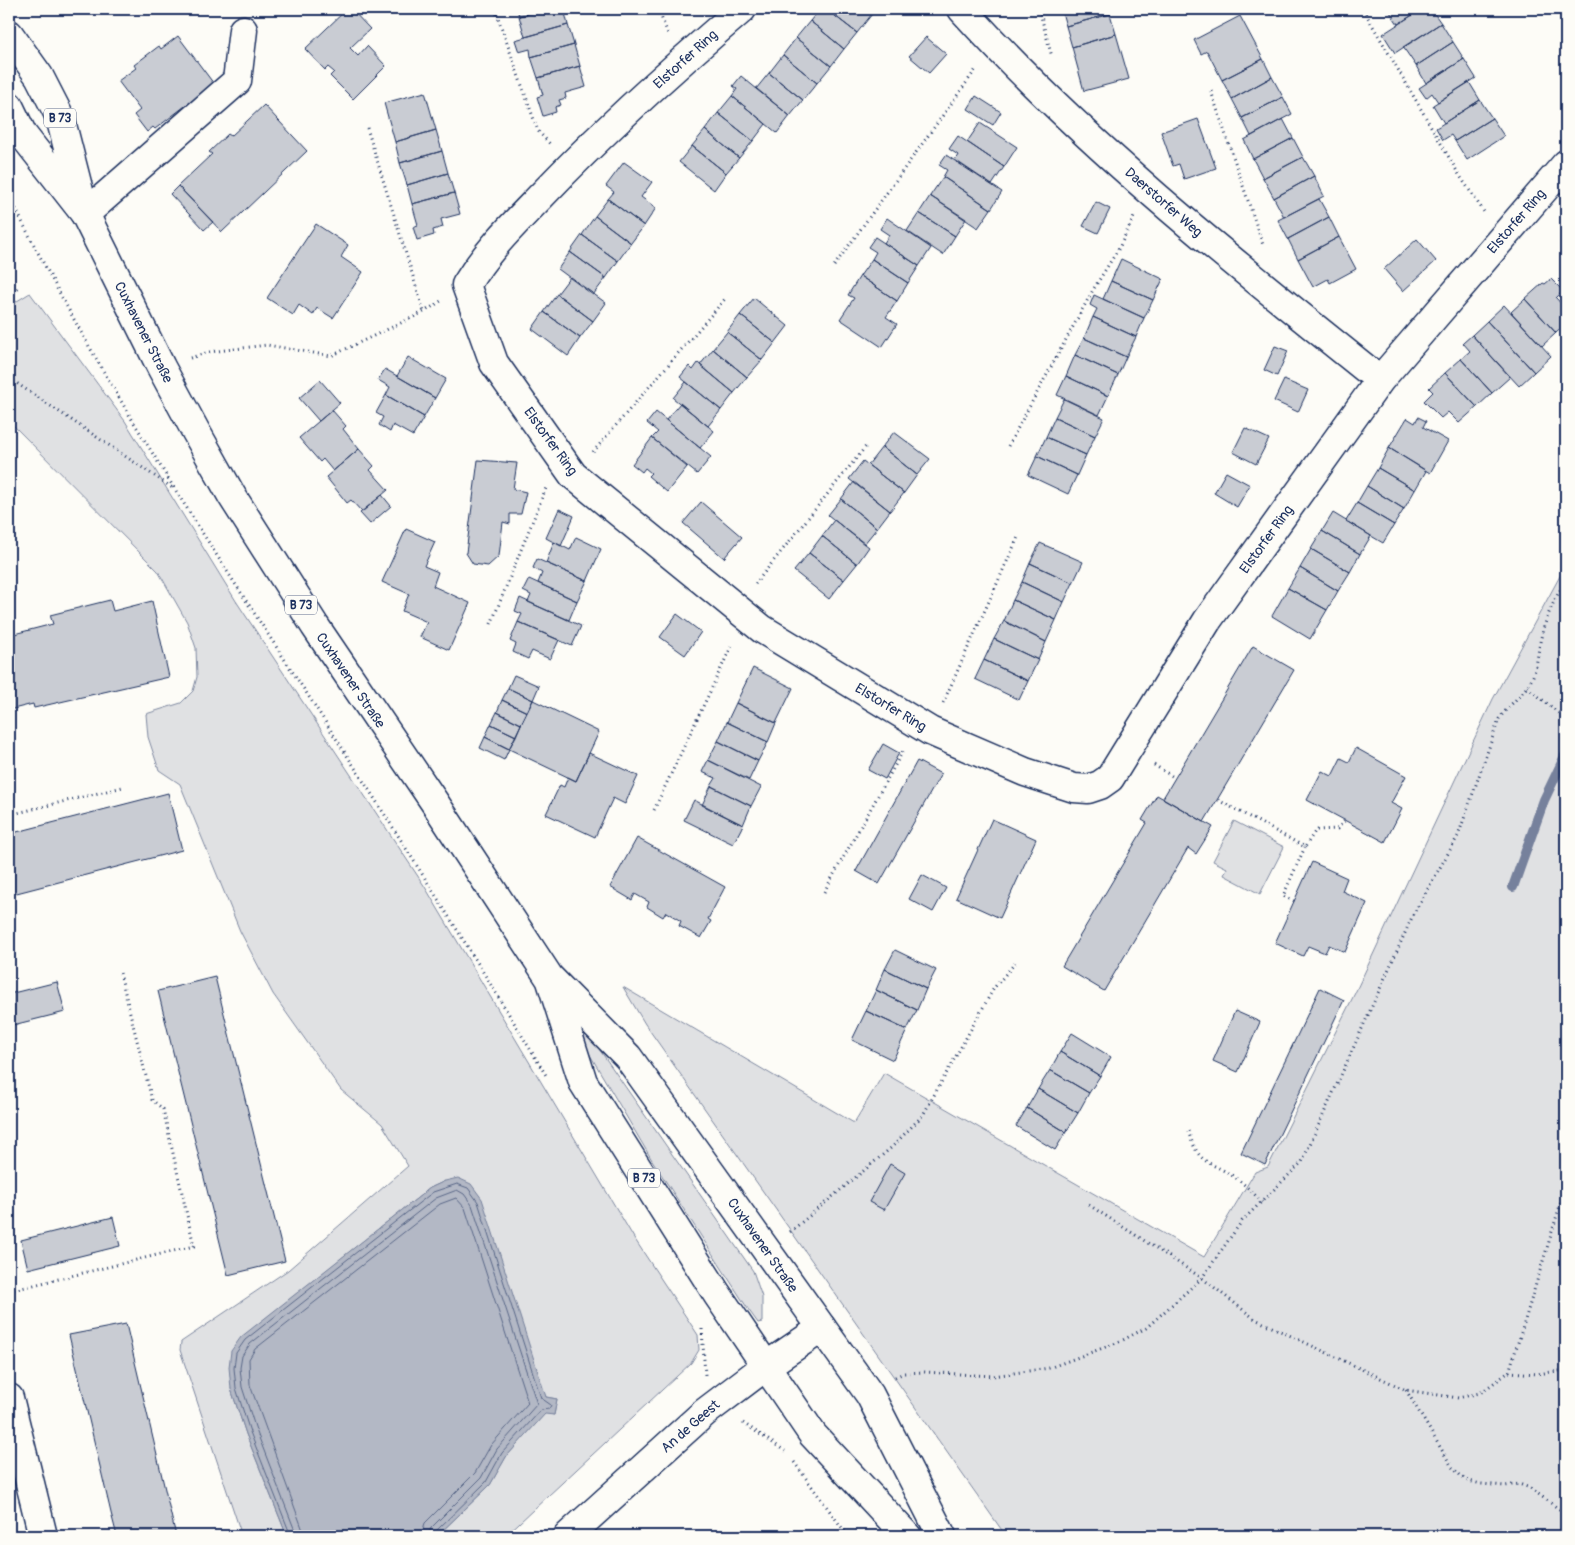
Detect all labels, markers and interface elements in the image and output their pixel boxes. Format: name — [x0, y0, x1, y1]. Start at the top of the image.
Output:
street label: Elstorfer Ring — [650, 26, 721, 93]
road number: B 73 — [44, 109, 76, 128]
street label: Daerstorfer Weg — [1121, 164, 1206, 241]
street label: Elstorfer Ring — [1484, 185, 1549, 257]
street label: Cuxhavener Straße — [111, 279, 176, 386]
street label: Elstorfer Ring — [520, 404, 581, 479]
street label: Elstorfer Ring — [1236, 502, 1297, 577]
road number: B 73 — [285, 596, 317, 614]
street label: Cuxhavener Straße — [312, 629, 389, 731]
street label: Elstorfer Ring — [852, 679, 930, 735]
road number: B 73 — [628, 1168, 660, 1188]
street label: Cuxhavener Straße — [724, 1195, 802, 1296]
street label: An de Geest — [658, 1396, 723, 1456]

